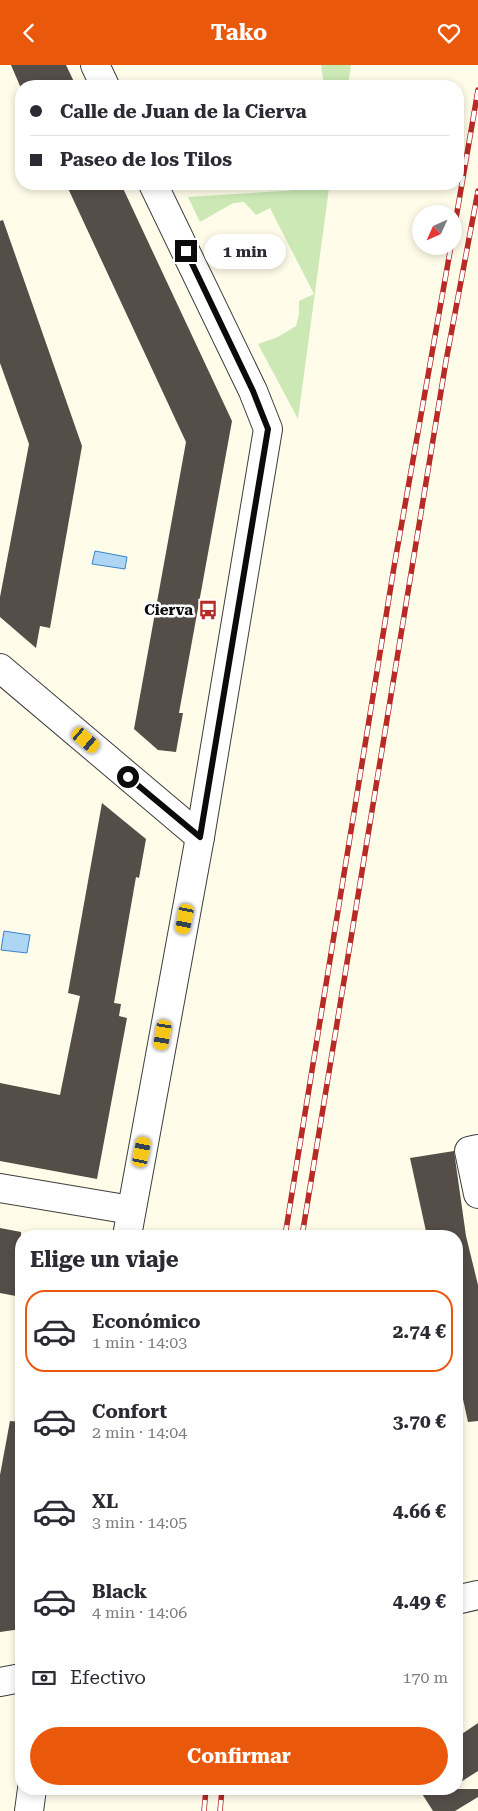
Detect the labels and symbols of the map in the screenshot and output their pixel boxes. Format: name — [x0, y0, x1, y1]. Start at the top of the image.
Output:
north arrow — [412, 205, 462, 255]
callout: 1 min — [204, 233, 286, 269]
route end — [175, 240, 197, 262]
bus stop icon: Cierva — [197, 599, 219, 621]
place label: Cierva — [144, 601, 193, 619]
car — [69, 725, 102, 755]
route start — [117, 766, 139, 788]
car — [174, 903, 195, 935]
car — [153, 1019, 172, 1051]
car — [131, 1136, 152, 1168]

